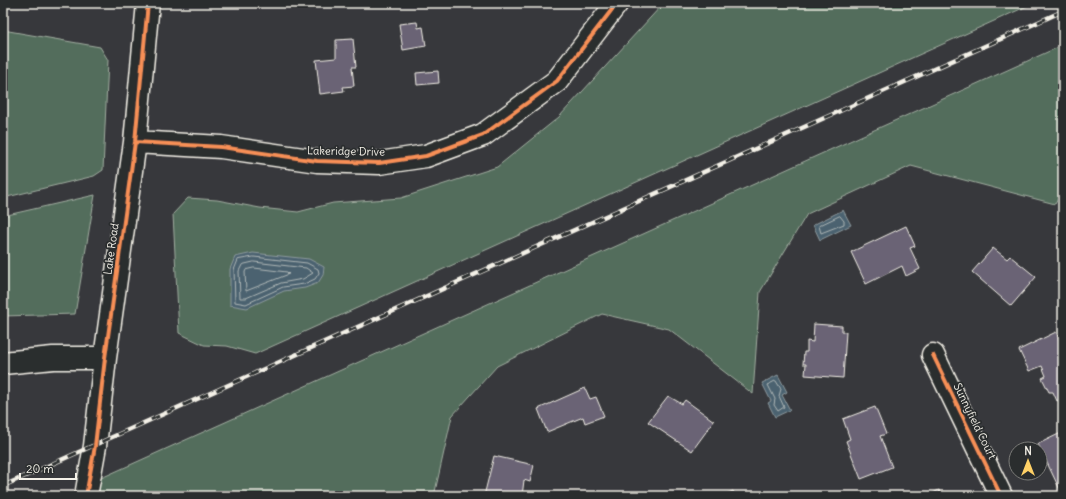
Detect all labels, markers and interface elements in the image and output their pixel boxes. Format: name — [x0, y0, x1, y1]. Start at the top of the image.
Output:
street label: Lakeridge Drive — [307, 143, 385, 159]
street label: Lake Road — [100, 222, 122, 276]
street label: Sunnyfield Court — [951, 381, 1000, 462]
north arrow — [1008, 441, 1048, 481]
text: N — [1024, 444, 1032, 458]
scale bar — [20, 455, 76, 481]
text: 20 m — [26, 461, 54, 476]

